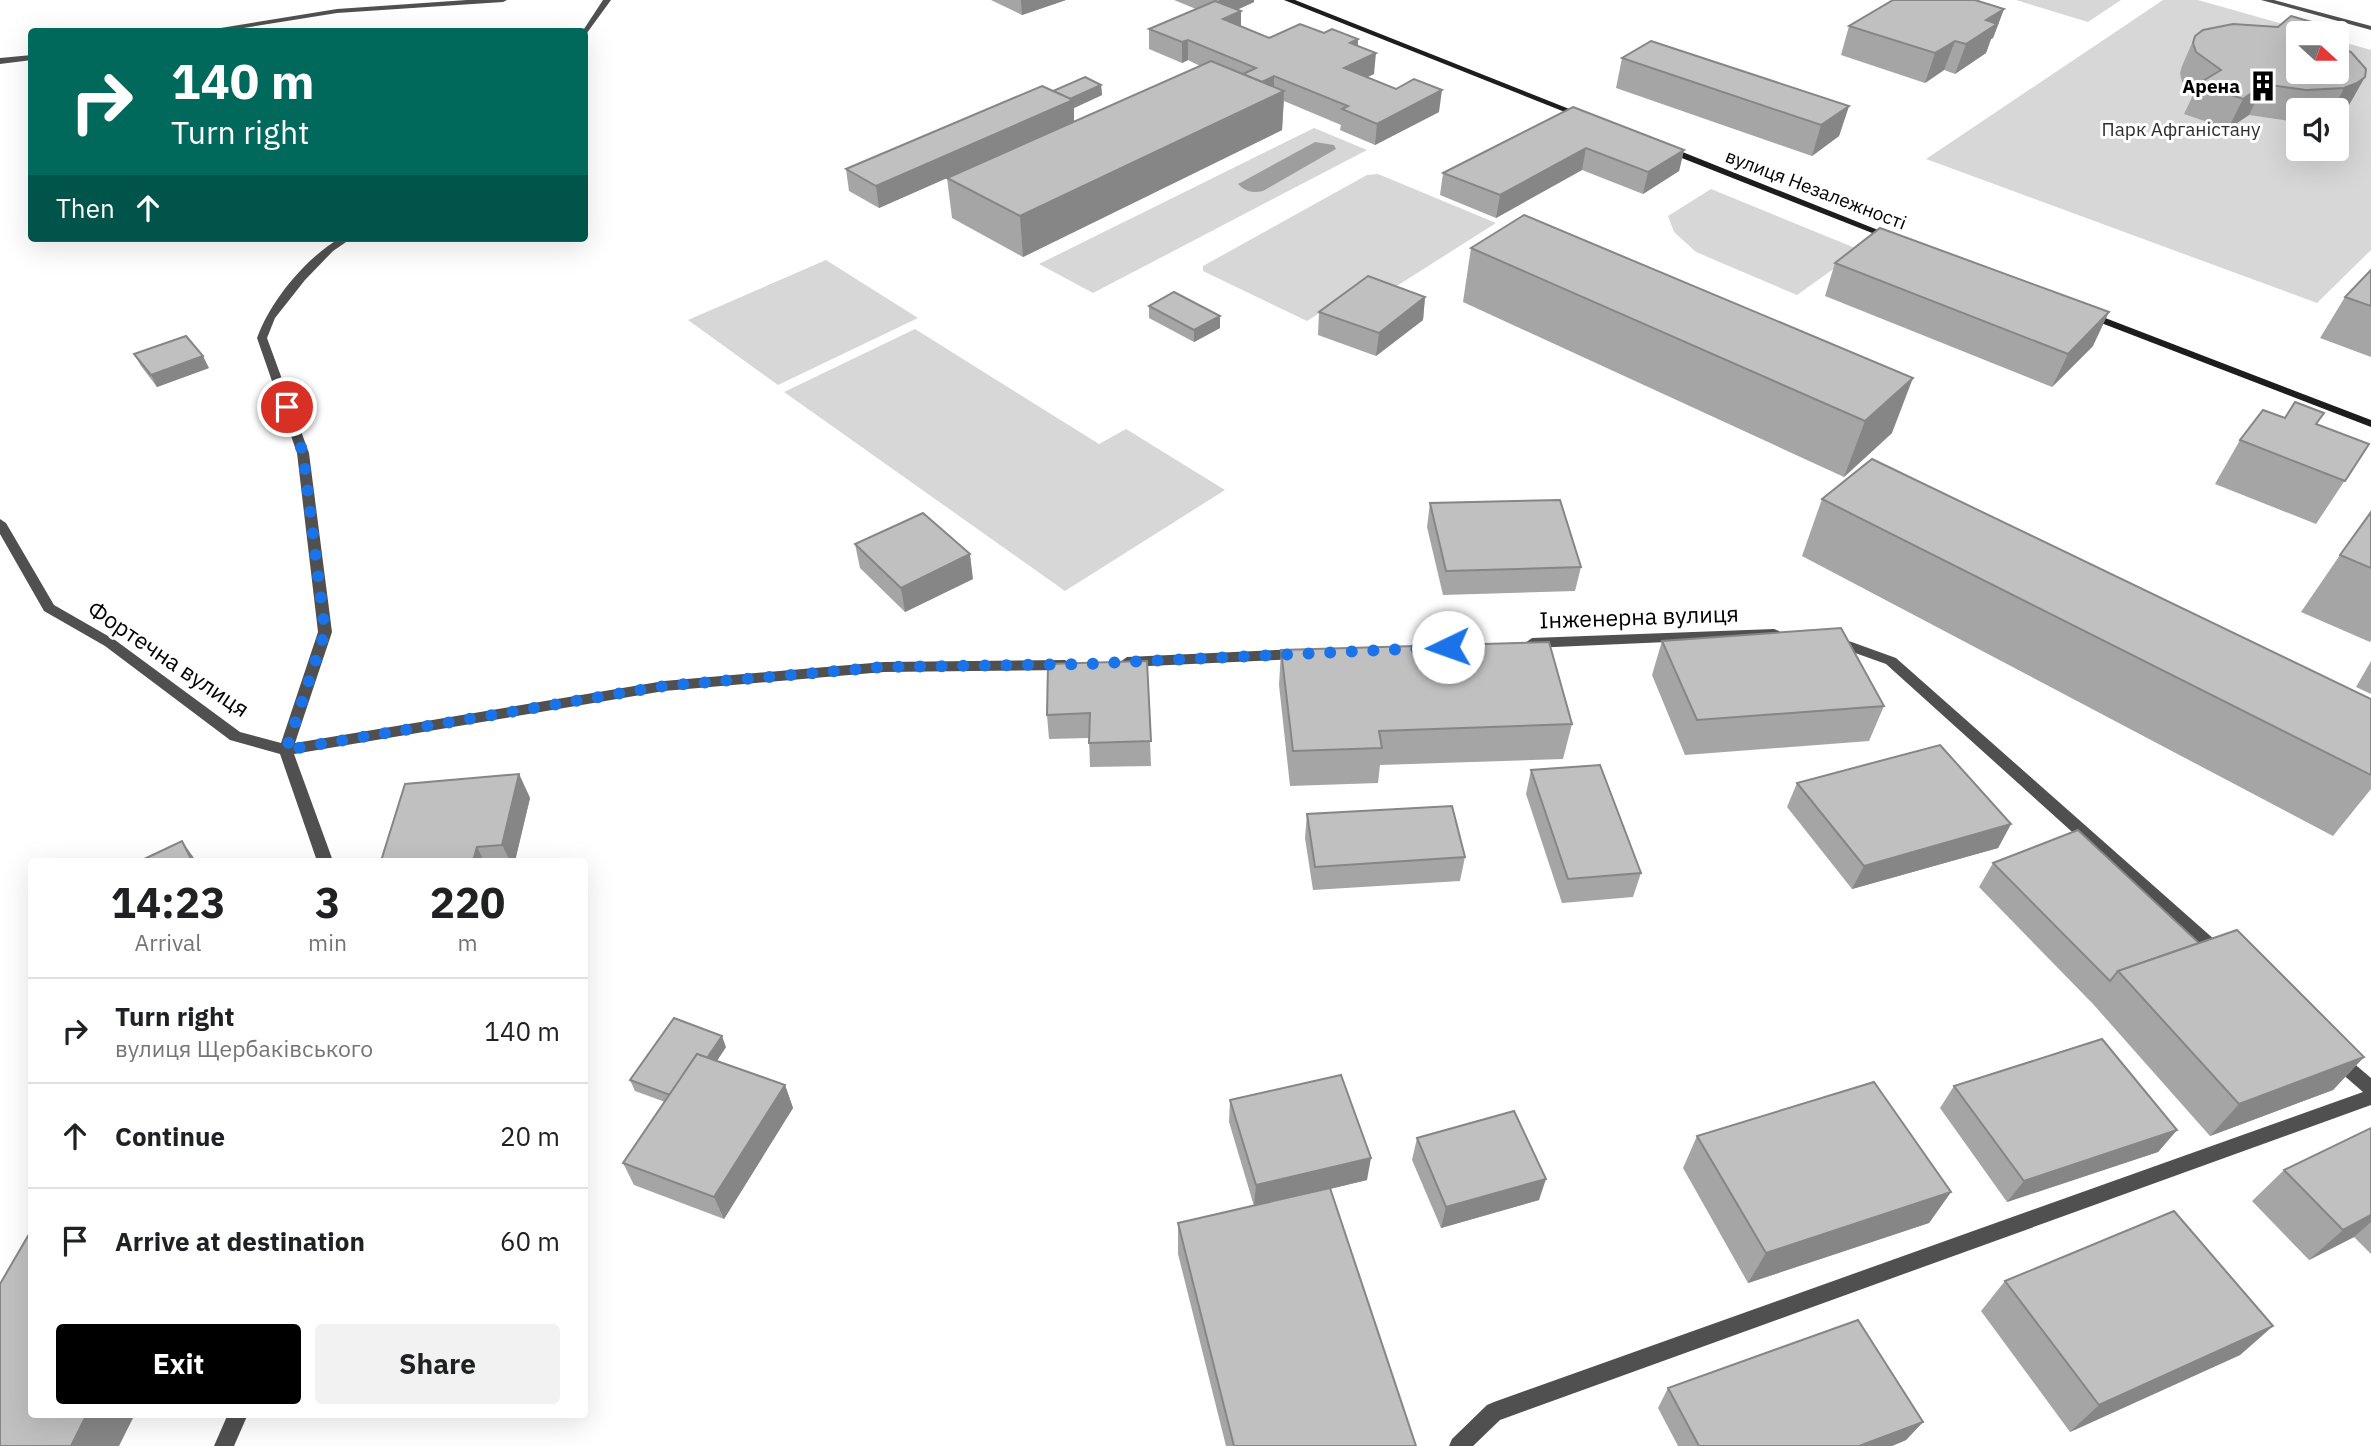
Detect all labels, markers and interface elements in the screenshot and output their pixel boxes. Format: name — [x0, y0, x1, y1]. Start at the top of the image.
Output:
north arrow — [2286, 21, 2348, 84]
map controls — [2286, 21, 2349, 161]
text: 140 m — [171, 49, 315, 112]
icon: right — [56, 56, 147, 147]
building icon: Арена — [2246, 69, 2280, 103]
place label: Арена — [2182, 74, 2240, 98]
button: sound — [2286, 98, 2349, 161]
text: Turn right — [171, 111, 309, 153]
park label: Парк Афганістану — [2102, 117, 2261, 141]
street label: вулиця Незалежності — [1722, 143, 1910, 235]
icon: ahead — [129, 189, 167, 227]
text: Then — [56, 191, 115, 225]
pin — [257, 377, 317, 437]
icon: arrive — [268, 388, 306, 426]
street label: Фортечна вулиця — [82, 593, 256, 723]
street label: Інженерна вулиця — [1539, 598, 1739, 634]
position arrow — [1411, 610, 1485, 684]
text: 14:23 — [111, 875, 225, 930]
text: 3 — [315, 875, 340, 930]
text: 220 — [430, 875, 505, 930]
text: Arrival — [135, 927, 202, 957]
text: min — [308, 927, 347, 957]
text: m — [457, 927, 478, 957]
text: Turn right — [115, 999, 234, 1033]
icon: right — [56, 1012, 94, 1050]
text: 140 m — [484, 1014, 560, 1048]
text: вулиця Щербаківського — [115, 1033, 373, 1063]
icon: ahead — [56, 1117, 94, 1155]
text: Continue — [115, 1119, 225, 1153]
text: 20 m — [500, 1119, 560, 1153]
icon: arrive — [56, 1222, 94, 1260]
text: Arrive at destination — [115, 1224, 365, 1258]
text: 60 m — [500, 1224, 560, 1258]
button: Exit — [56, 1324, 301, 1404]
button: Share — [315, 1324, 560, 1404]

